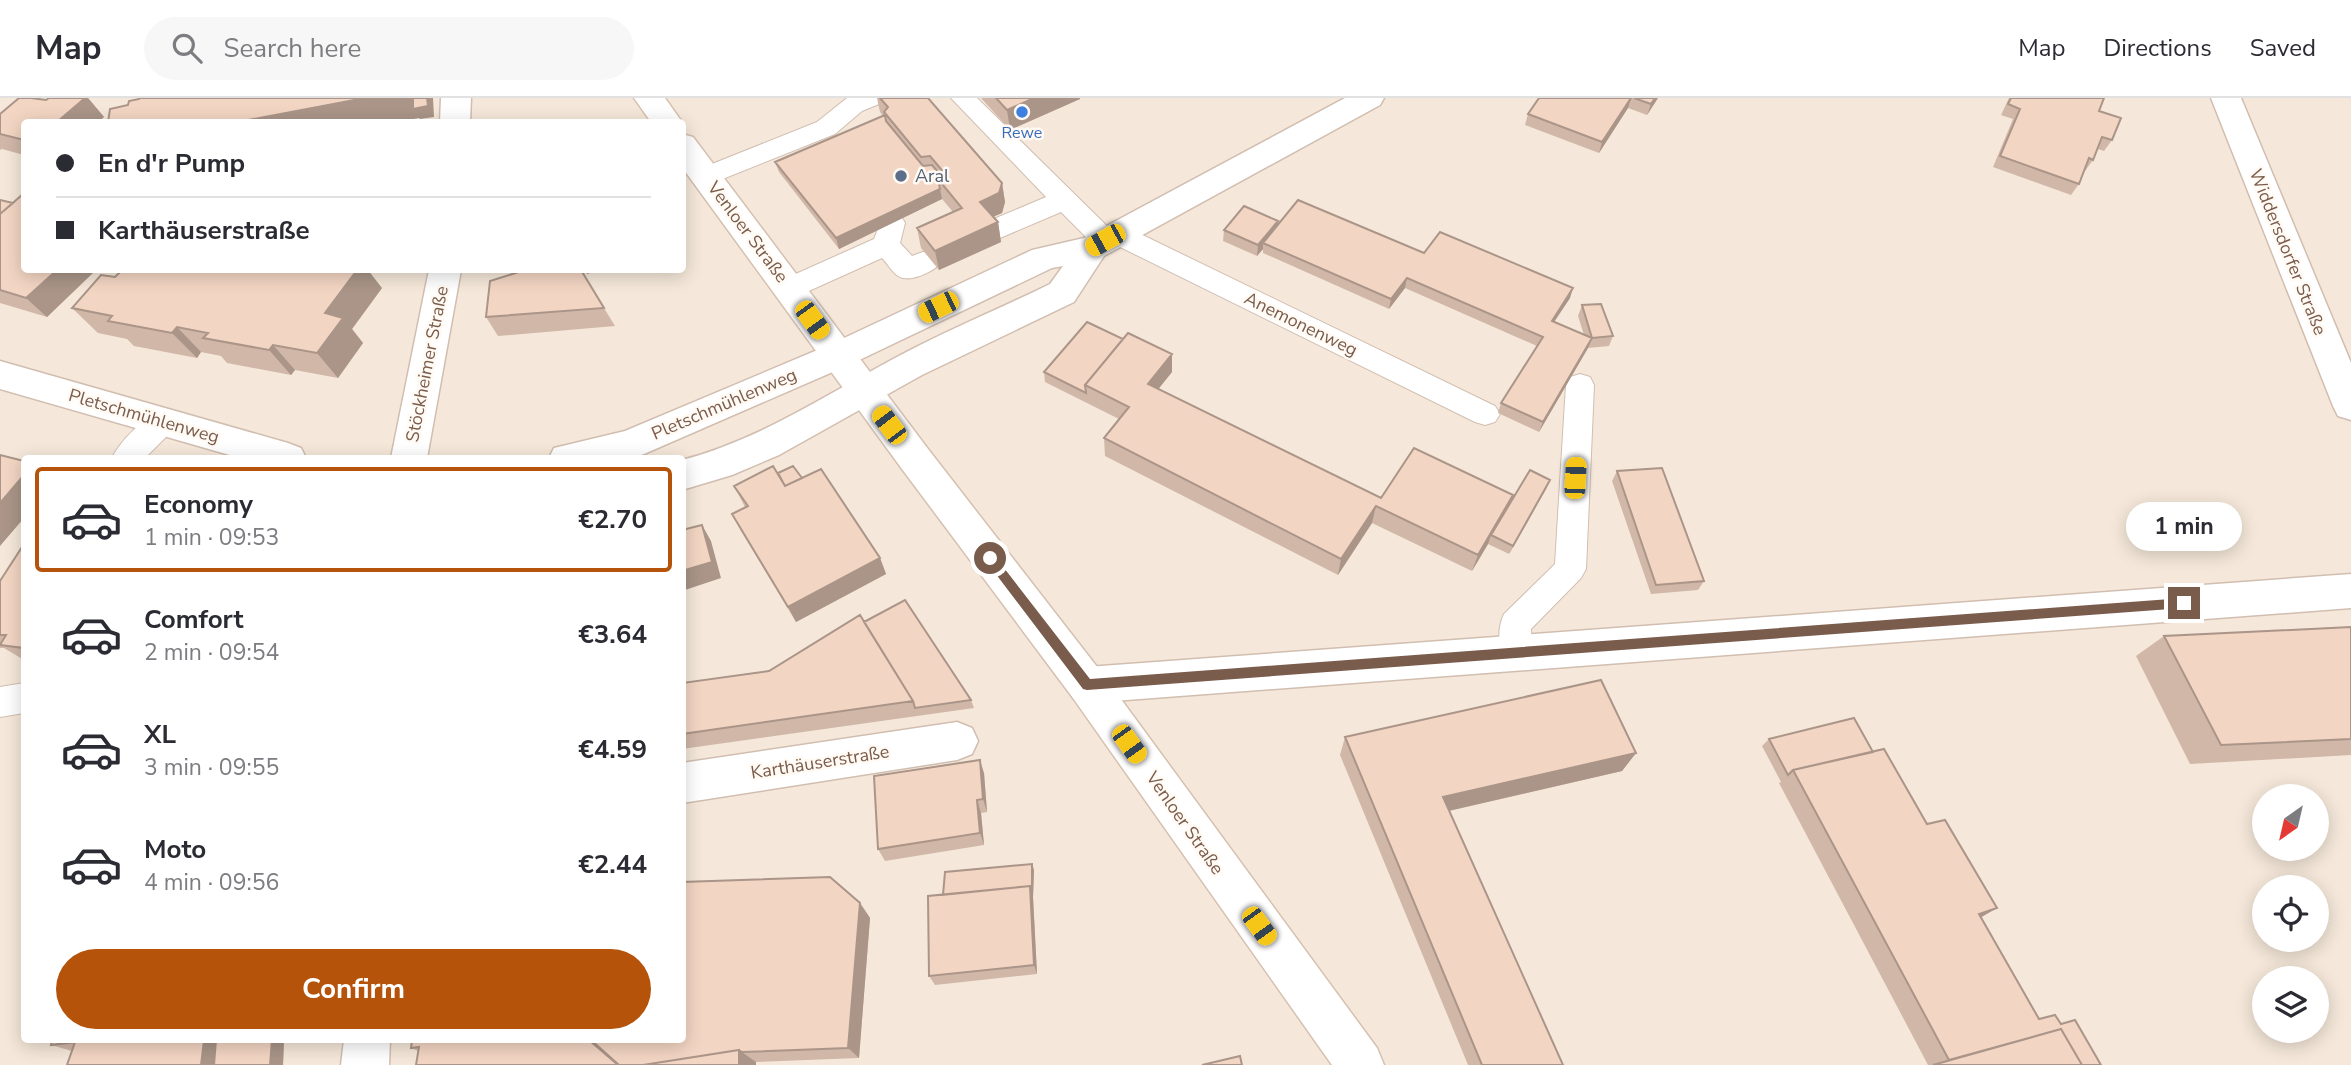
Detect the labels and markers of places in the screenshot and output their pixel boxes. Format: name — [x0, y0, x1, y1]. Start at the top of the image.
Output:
marker: Rewe — [1014, 104, 1030, 120]
place label: Rewe — [1002, 122, 1042, 144]
place label: Aral — [915, 164, 950, 188]
marker: Aral — [893, 168, 909, 184]

